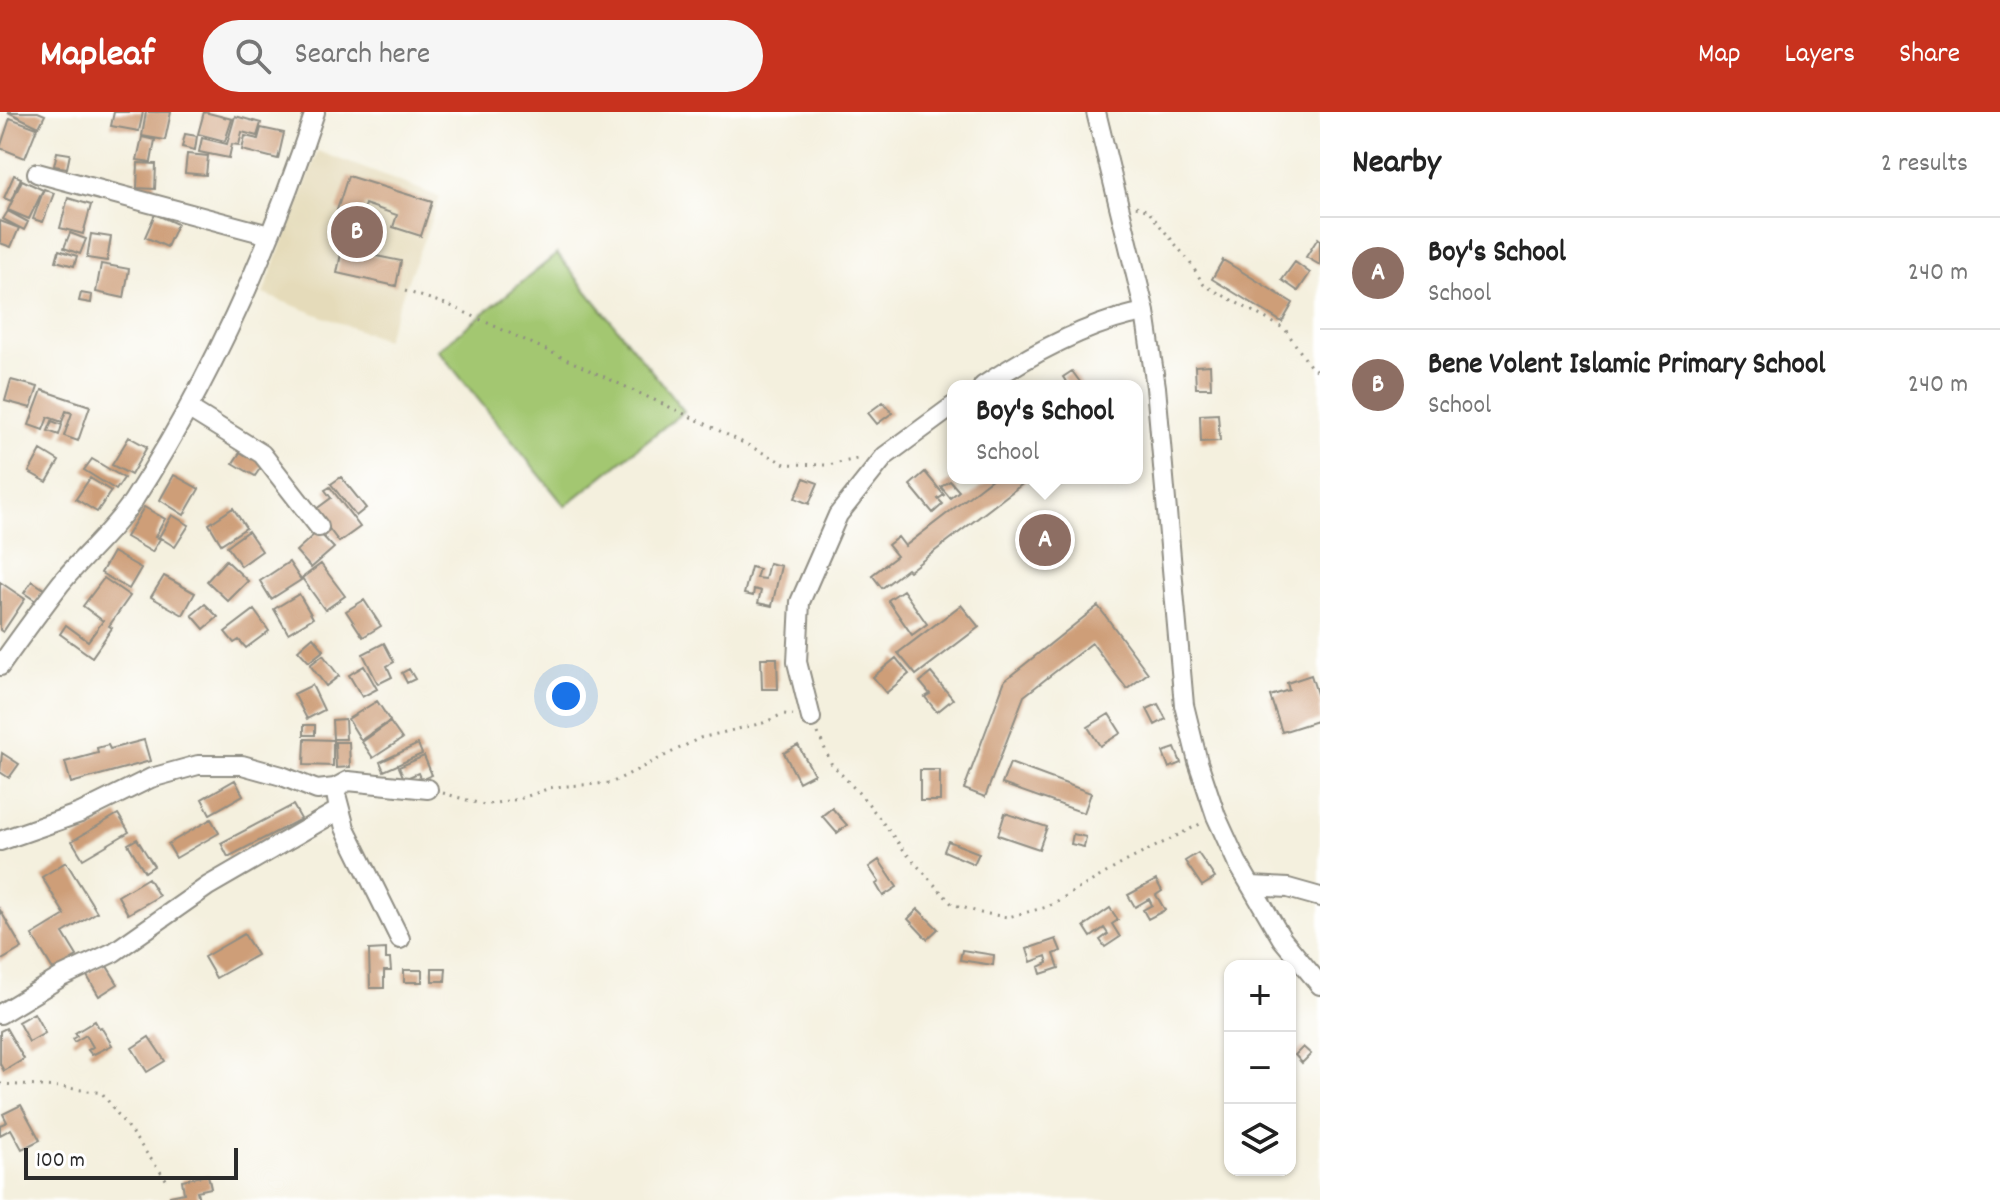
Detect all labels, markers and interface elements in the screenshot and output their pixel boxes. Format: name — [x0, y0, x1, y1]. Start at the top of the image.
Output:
search box — [203, 20, 763, 92]
text: Mapleaf — [40, 29, 155, 84]
icon: search — [231, 34, 275, 78]
text: Search here — [295, 35, 430, 78]
text: Map — [1698, 36, 1741, 76]
text: Layers — [1785, 36, 1855, 76]
text: Share — [1899, 36, 1960, 76]
text: Nearby — [1352, 140, 1441, 189]
text: 2 results — [1881, 146, 1968, 183]
pin: B — [331, 202, 383, 262]
text: Boy's School — [1428, 233, 1566, 276]
text: A — [1371, 255, 1385, 292]
text: 240 m — [1908, 255, 1968, 292]
text: School — [1428, 276, 1491, 313]
text: Bene Volent Islamic Primary School — [1428, 345, 1825, 388]
text: B — [1372, 367, 1384, 404]
text: 240 m — [1908, 367, 1968, 404]
popup — [947, 380, 1143, 484]
text: School — [1428, 388, 1491, 425]
text: Boy's School — [976, 392, 1114, 435]
text: School — [976, 435, 1039, 472]
pin: A — [1019, 510, 1071, 570]
your location — [546, 676, 586, 716]
map controls — [1224, 960, 1296, 1176]
button: + — [1224, 960, 1296, 1032]
button: − — [1224, 1032, 1296, 1104]
button: layers — [1224, 1104, 1296, 1176]
scale bar — [24, 1144, 238, 1180]
text: 100 m — [36, 1146, 85, 1177]

